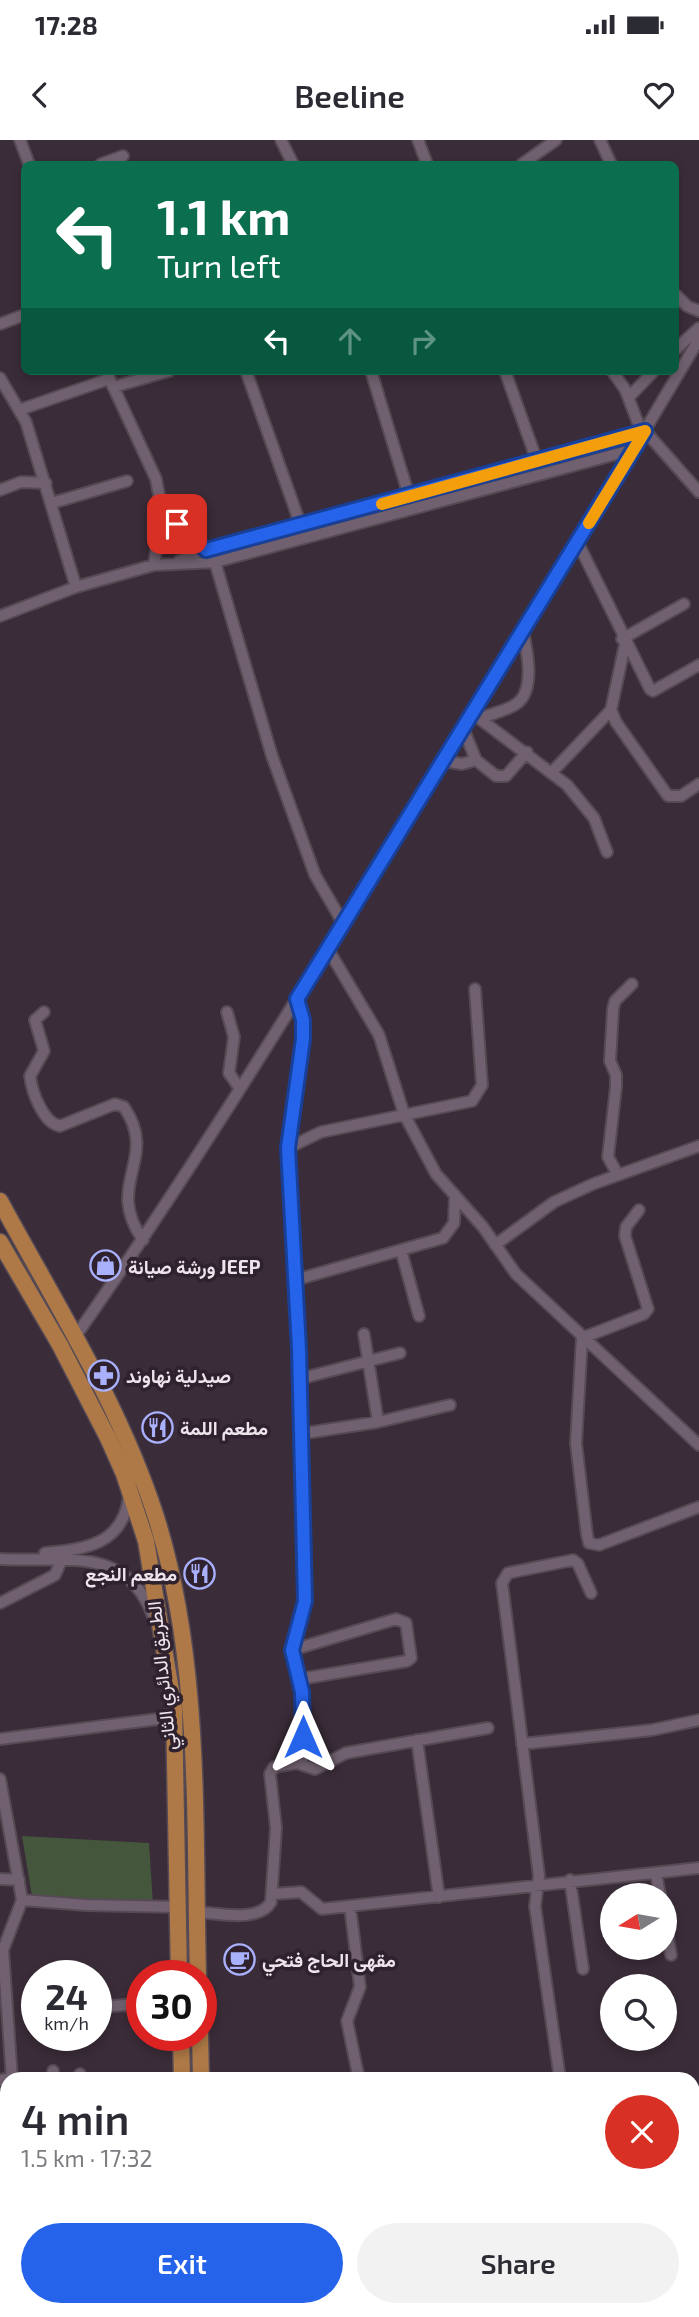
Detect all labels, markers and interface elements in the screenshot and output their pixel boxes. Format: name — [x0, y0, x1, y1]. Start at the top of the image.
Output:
text: 17:28 — [35, 9, 98, 40]
icon: back — [21, 76, 59, 114]
text: Beeline — [294, 76, 405, 114]
icon: heart — [640, 76, 678, 114]
text: 1.1 km — [157, 186, 290, 245]
icon: left — [42, 189, 133, 280]
text: Turn left — [157, 246, 281, 284]
icon: left — [258, 322, 296, 360]
icon: ahead — [331, 322, 369, 360]
icon: right — [404, 322, 442, 360]
pin — [147, 494, 207, 554]
icon: arrive — [158, 505, 196, 543]
shop icon: ورشة صيانة JEEP — [88, 1249, 122, 1283]
place label: ورشة صيانة JEEP — [128, 1255, 261, 1280]
pharmacy icon: صيدلية نهاوند — [86, 1358, 120, 1392]
place label: صيدلية نهاوند — [126, 1364, 231, 1389]
restaurant icon: مطعم اللمة — [140, 1410, 174, 1444]
place label: مطعم اللمة — [180, 1416, 268, 1441]
restaurant icon: مطعم النجع — [183, 1556, 217, 1590]
place label: مطعم النجع — [85, 1562, 177, 1588]
street label: الطريق الدائري الثاني — [142, 1600, 185, 1752]
position arrow — [266, 1700, 340, 1774]
north arrow — [600, 1883, 677, 1960]
map controls — [600, 1883, 677, 2051]
cafe icon: مقهى الحاج فتحي — [222, 1942, 256, 1976]
place label: مقهى الحاج فتحي — [262, 1948, 396, 1977]
speed limit sign: 30 — [126, 1960, 217, 2051]
button: search — [600, 1974, 677, 2051]
text: 24 — [45, 1975, 88, 2017]
text: km/h — [44, 2012, 89, 2034]
text: 4 min — [21, 2093, 130, 2143]
button: close — [605, 2095, 679, 2169]
text: 1.5 km · 17:32 — [21, 2144, 153, 2172]
button: Exit — [21, 2223, 343, 2303]
button: Share — [357, 2223, 679, 2303]

